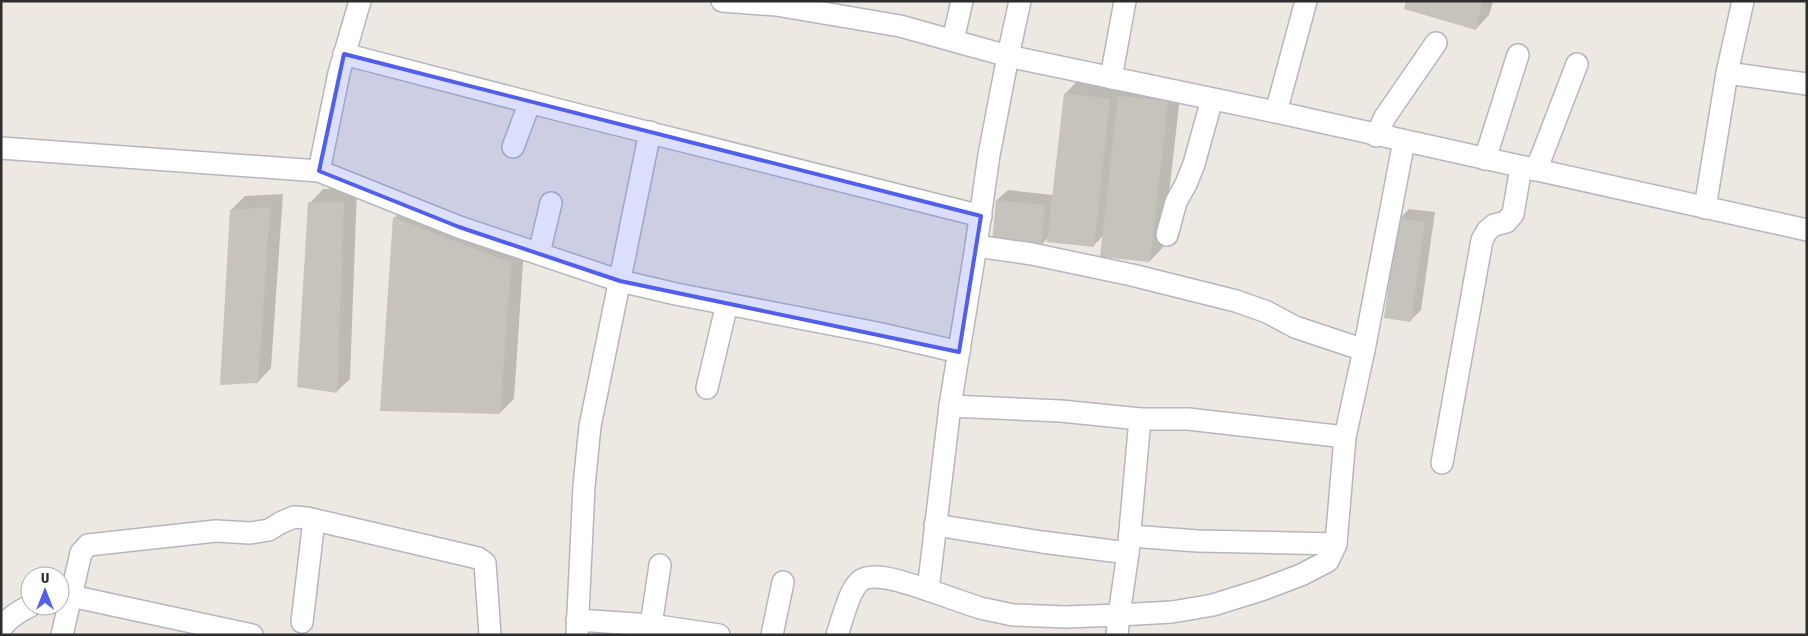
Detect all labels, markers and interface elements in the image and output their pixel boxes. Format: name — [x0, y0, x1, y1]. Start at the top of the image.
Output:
north arrow — [20, 566, 70, 616]
text: U — [41, 570, 49, 587]

